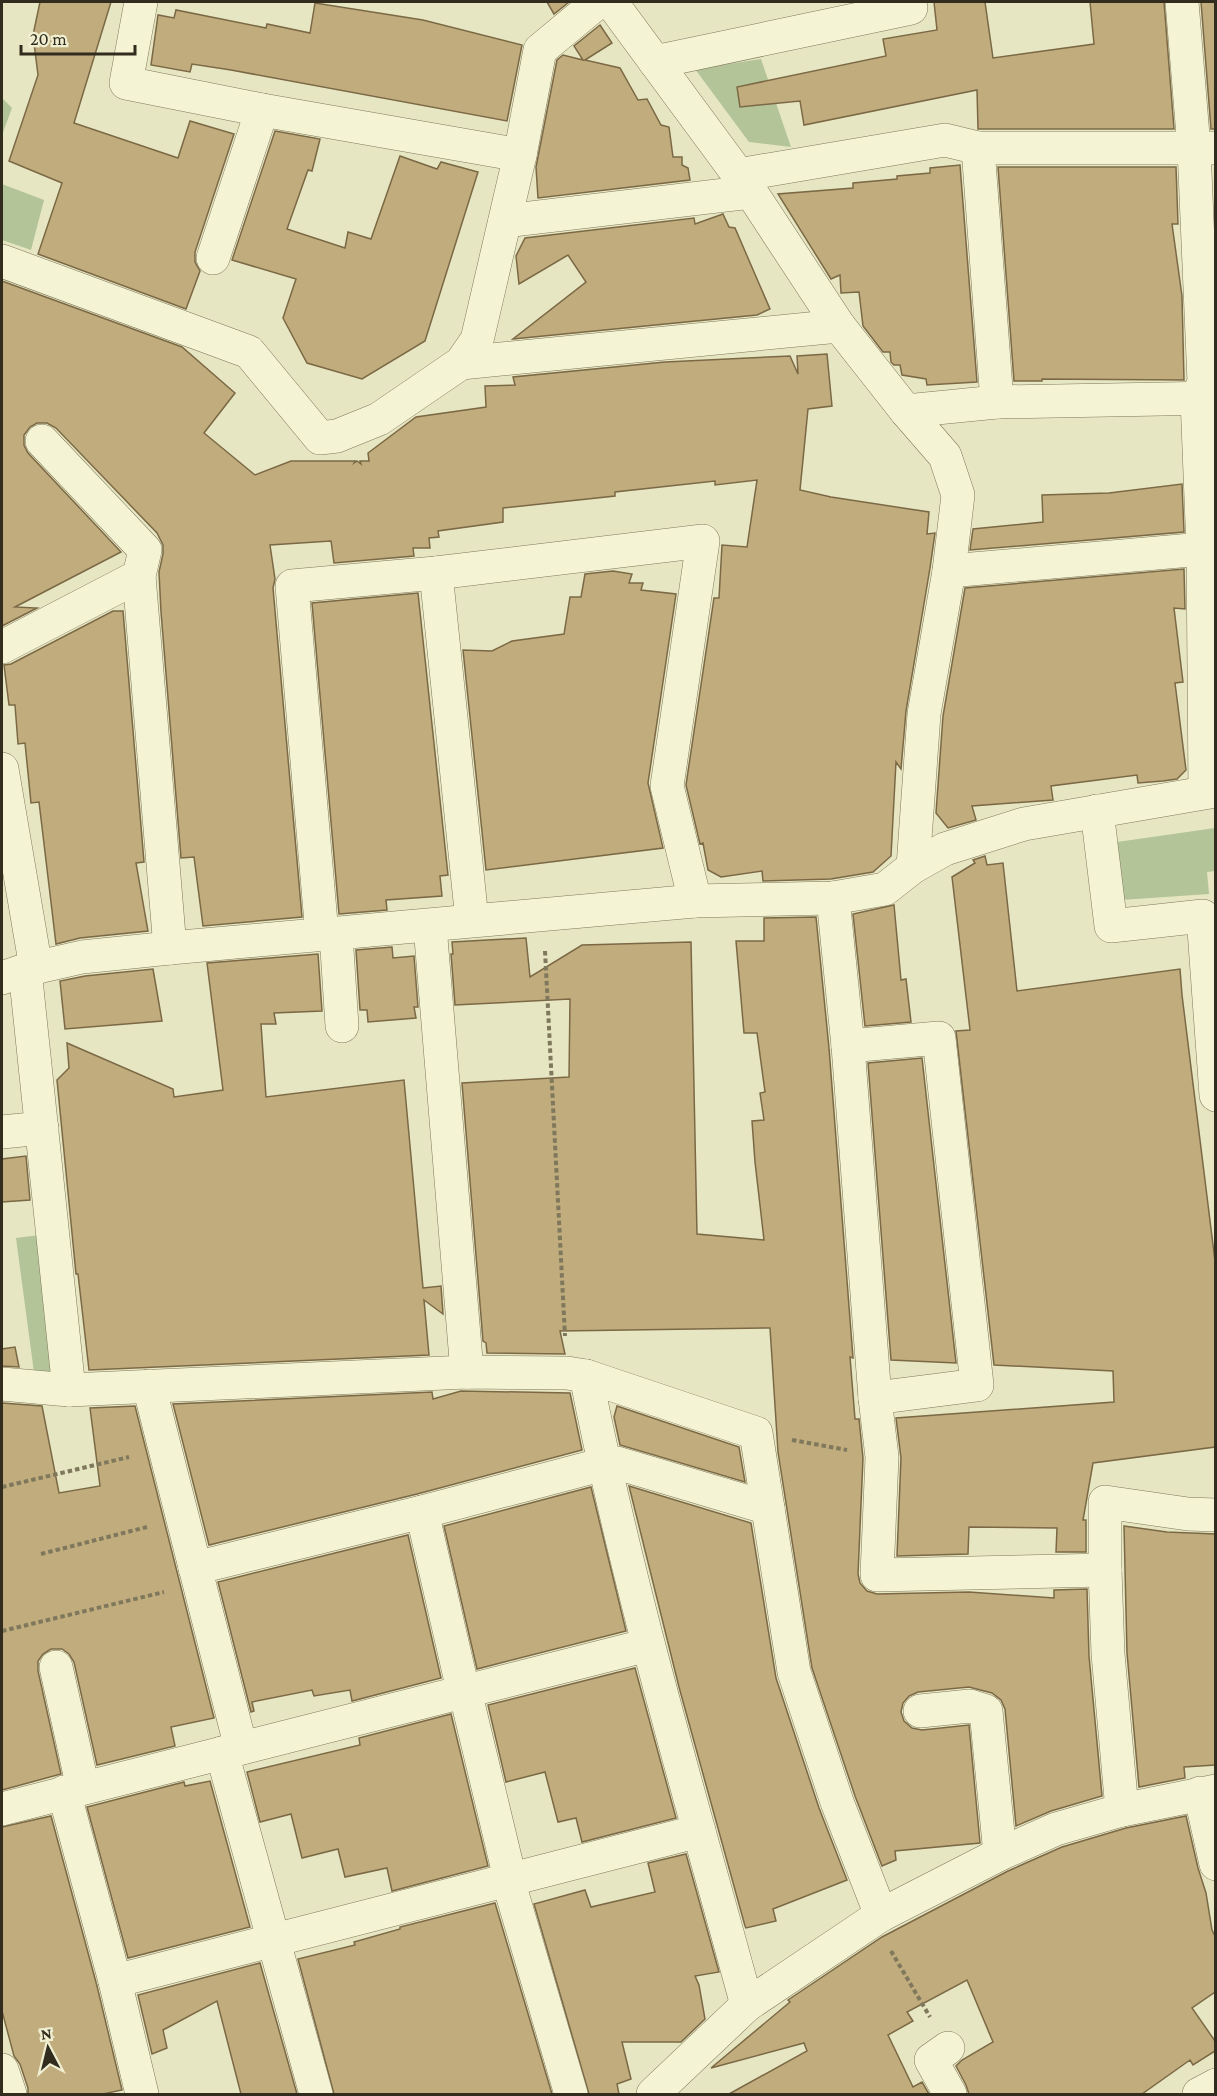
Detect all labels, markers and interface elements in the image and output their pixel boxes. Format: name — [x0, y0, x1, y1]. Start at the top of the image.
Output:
scale bar — [21, 18, 135, 56]
text: 20 m — [30, 29, 67, 49]
north arrow — [18, 2018, 78, 2078]
text: N — [40, 2024, 53, 2043]

